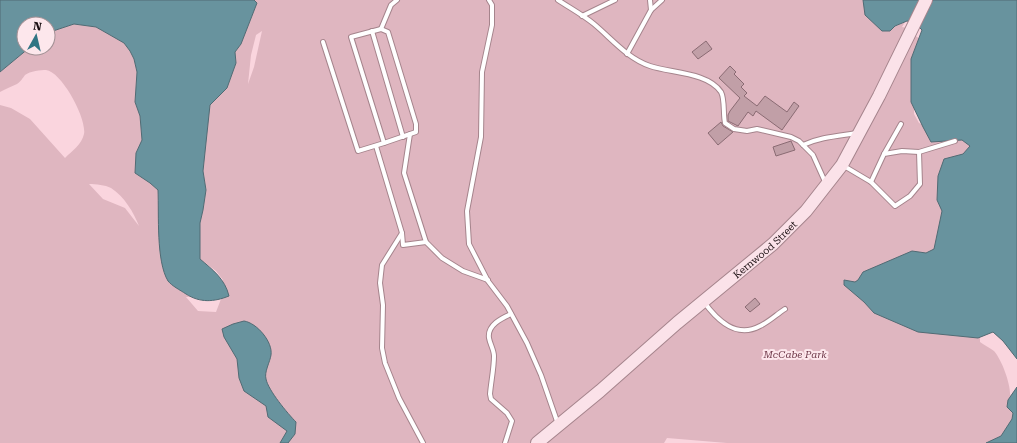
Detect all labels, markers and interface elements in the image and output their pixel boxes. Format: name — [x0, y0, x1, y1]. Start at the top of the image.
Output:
north arrow — [16, 16, 56, 56]
text: N — [32, 20, 43, 34]
street label: Kernwood Street — [731, 218, 799, 280]
park label: McCabe Park — [762, 349, 827, 360]

